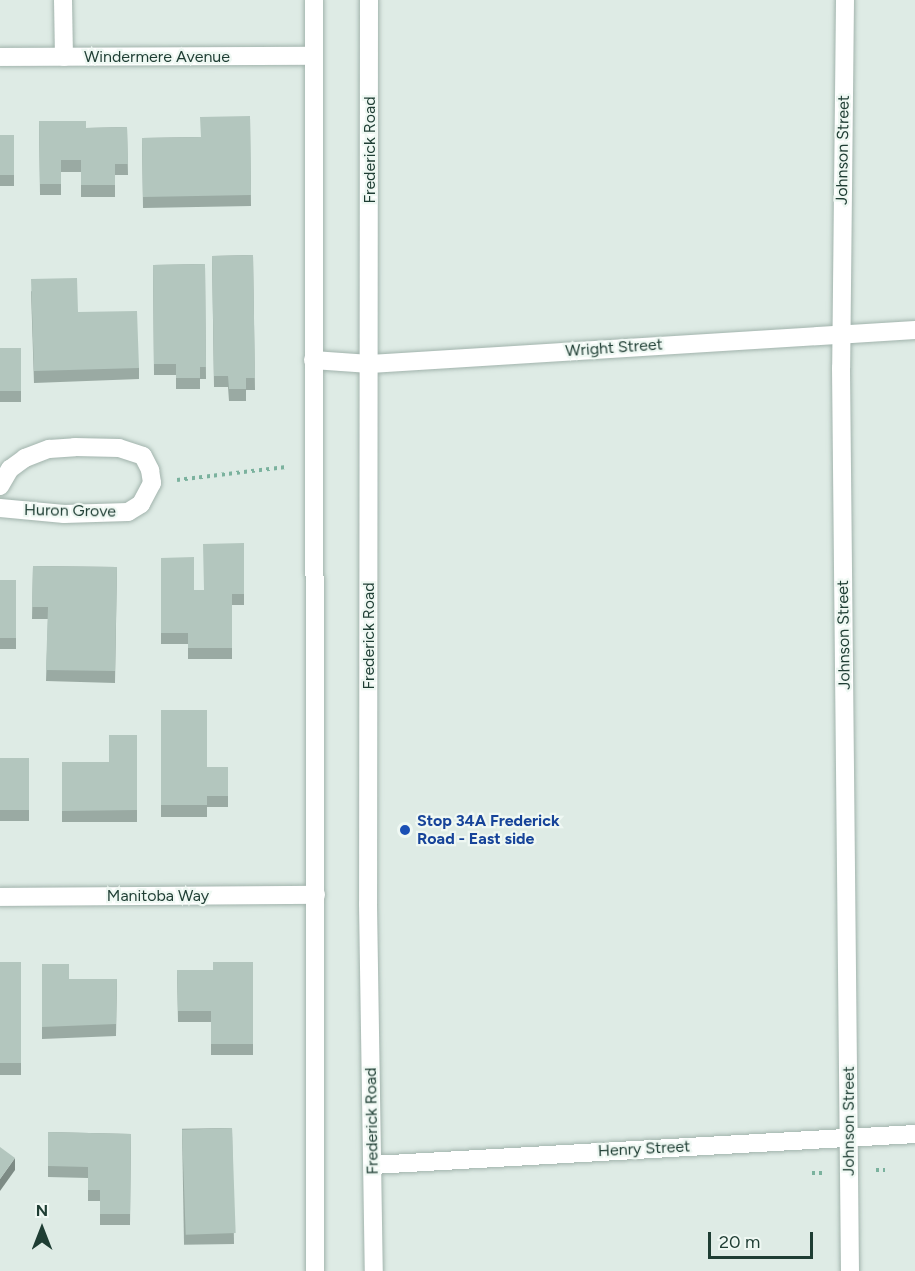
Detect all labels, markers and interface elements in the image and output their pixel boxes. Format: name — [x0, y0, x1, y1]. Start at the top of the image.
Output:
street label: Windermere Avenue — [84, 47, 230, 67]
street label: Johnson Street — [832, 95, 854, 205]
street label: Frederick Road — [360, 96, 380, 204]
street label: Wright Street — [565, 335, 663, 361]
street label: Huron Grove — [24, 501, 116, 521]
street label: Johnson Street — [833, 580, 855, 690]
street label: Frederick Road — [359, 582, 379, 690]
place label: Stop 34A Frederick Road - East side — [417, 811, 560, 849]
marker: Stop 34A Frederick Road - East side — [398, 823, 412, 837]
street label: Manitoba Way — [107, 886, 209, 906]
street label: Johnson Street — [839, 1066, 859, 1176]
street label: Frederick Road — [361, 1067, 383, 1175]
street label: Henry Street — [597, 1137, 691, 1161]
north arrow — [12, 1199, 72, 1259]
text: N — [36, 1201, 48, 1220]
scale bar — [711, 1220, 816, 1258]
text: 20 m — [719, 1231, 760, 1253]

